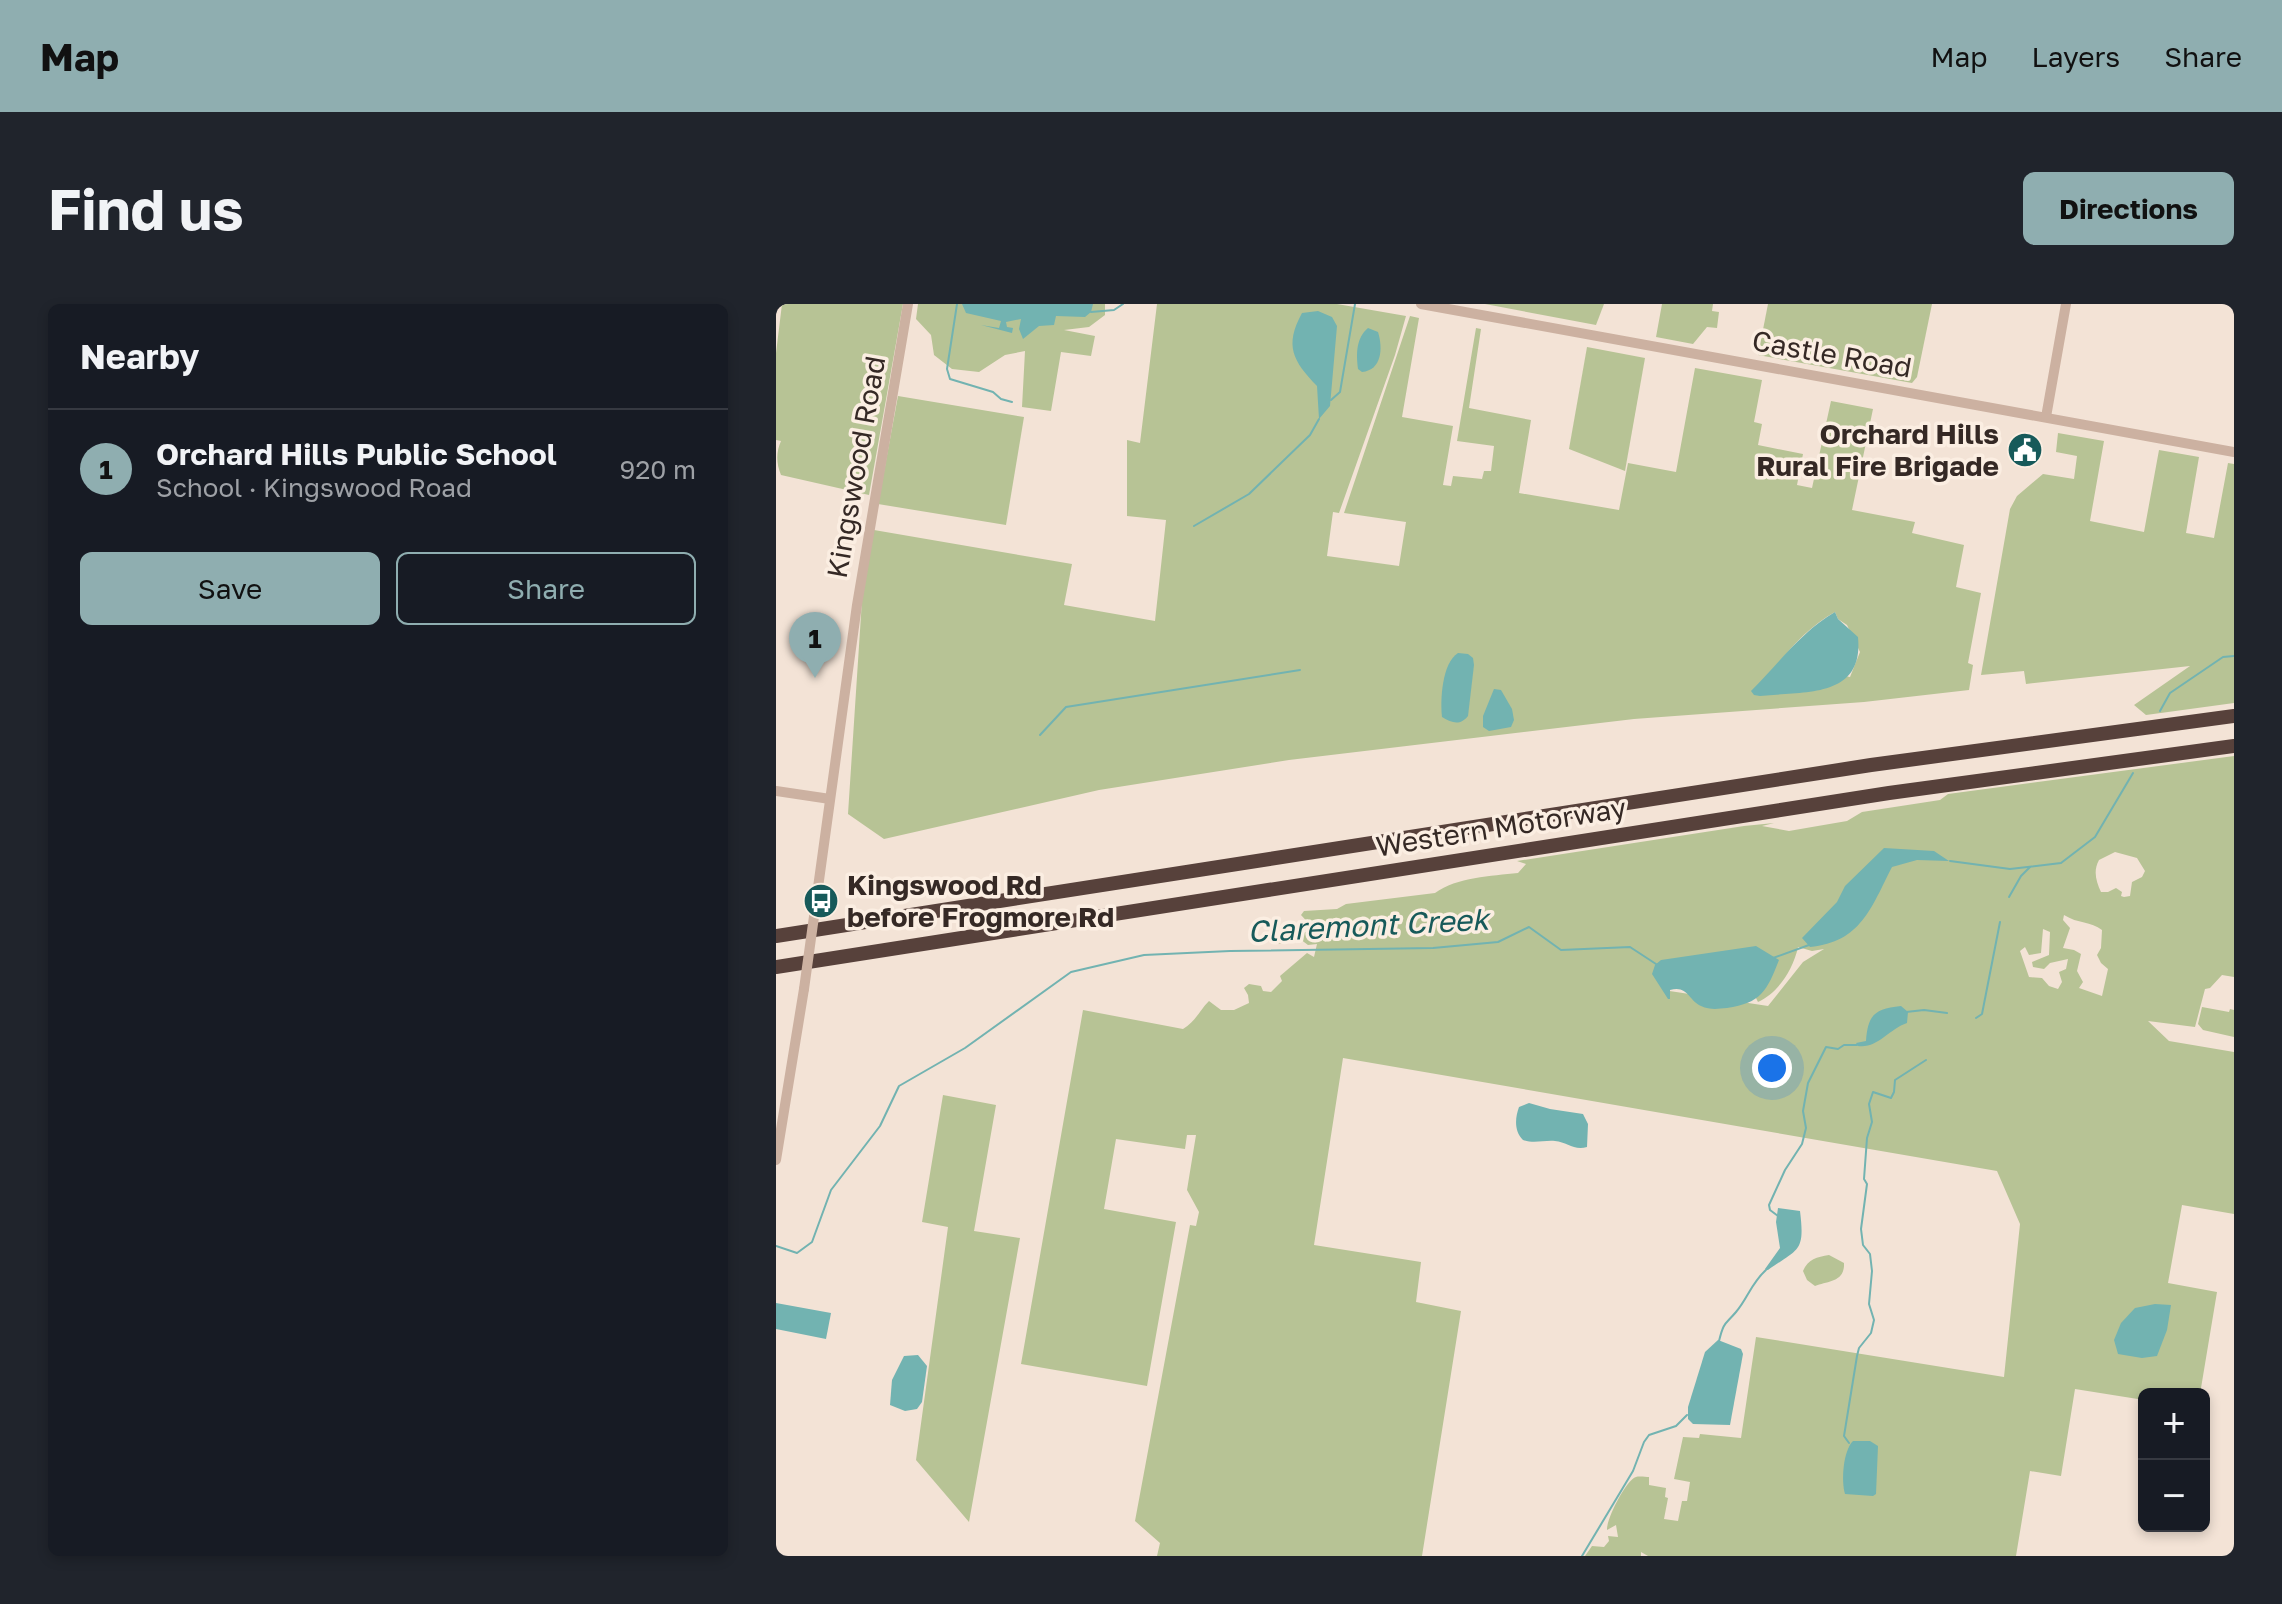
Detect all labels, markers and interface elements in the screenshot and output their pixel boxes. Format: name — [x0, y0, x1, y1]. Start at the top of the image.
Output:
text: Map — [40, 34, 119, 79]
text: Map — [1930, 40, 1988, 73]
text: Layers — [2032, 40, 2120, 73]
text: Share — [2164, 40, 2242, 73]
button: Directions — [2023, 172, 2234, 245]
text: Find us — [48, 175, 244, 242]
street label: Castle Road — [1750, 323, 1914, 384]
text: Nearby — [80, 336, 200, 376]
street label: Kingswood Road — [820, 353, 891, 581]
place label: Orchard Hills Rural Fire Brigade — [1756, 417, 1999, 482]
public building icon: Orchard Hills Rural Fire Brigade — [2006, 431, 2044, 469]
text: Orchard Hills Public School — [156, 436, 557, 472]
text: 1 — [99, 454, 113, 485]
text: 920 m — [620, 454, 696, 485]
text: School · Kingswood Road — [156, 472, 472, 503]
button: Save — [80, 552, 380, 625]
button: Share — [396, 552, 696, 625]
pin: 1 — [789, 612, 841, 678]
street label: Western Motorway — [1373, 790, 1629, 863]
place label: Kingswood Rd before Frogmore Rd — [847, 868, 1114, 933]
bus stop icon: Kingswood Rd before Frogmore Rd — [802, 882, 840, 920]
water label: Claremont Creek — [1246, 901, 1493, 949]
your location — [1752, 1048, 1792, 1088]
map controls — [2138, 1388, 2210, 1532]
button: + — [2138, 1388, 2210, 1460]
button: − — [2138, 1460, 2210, 1532]

